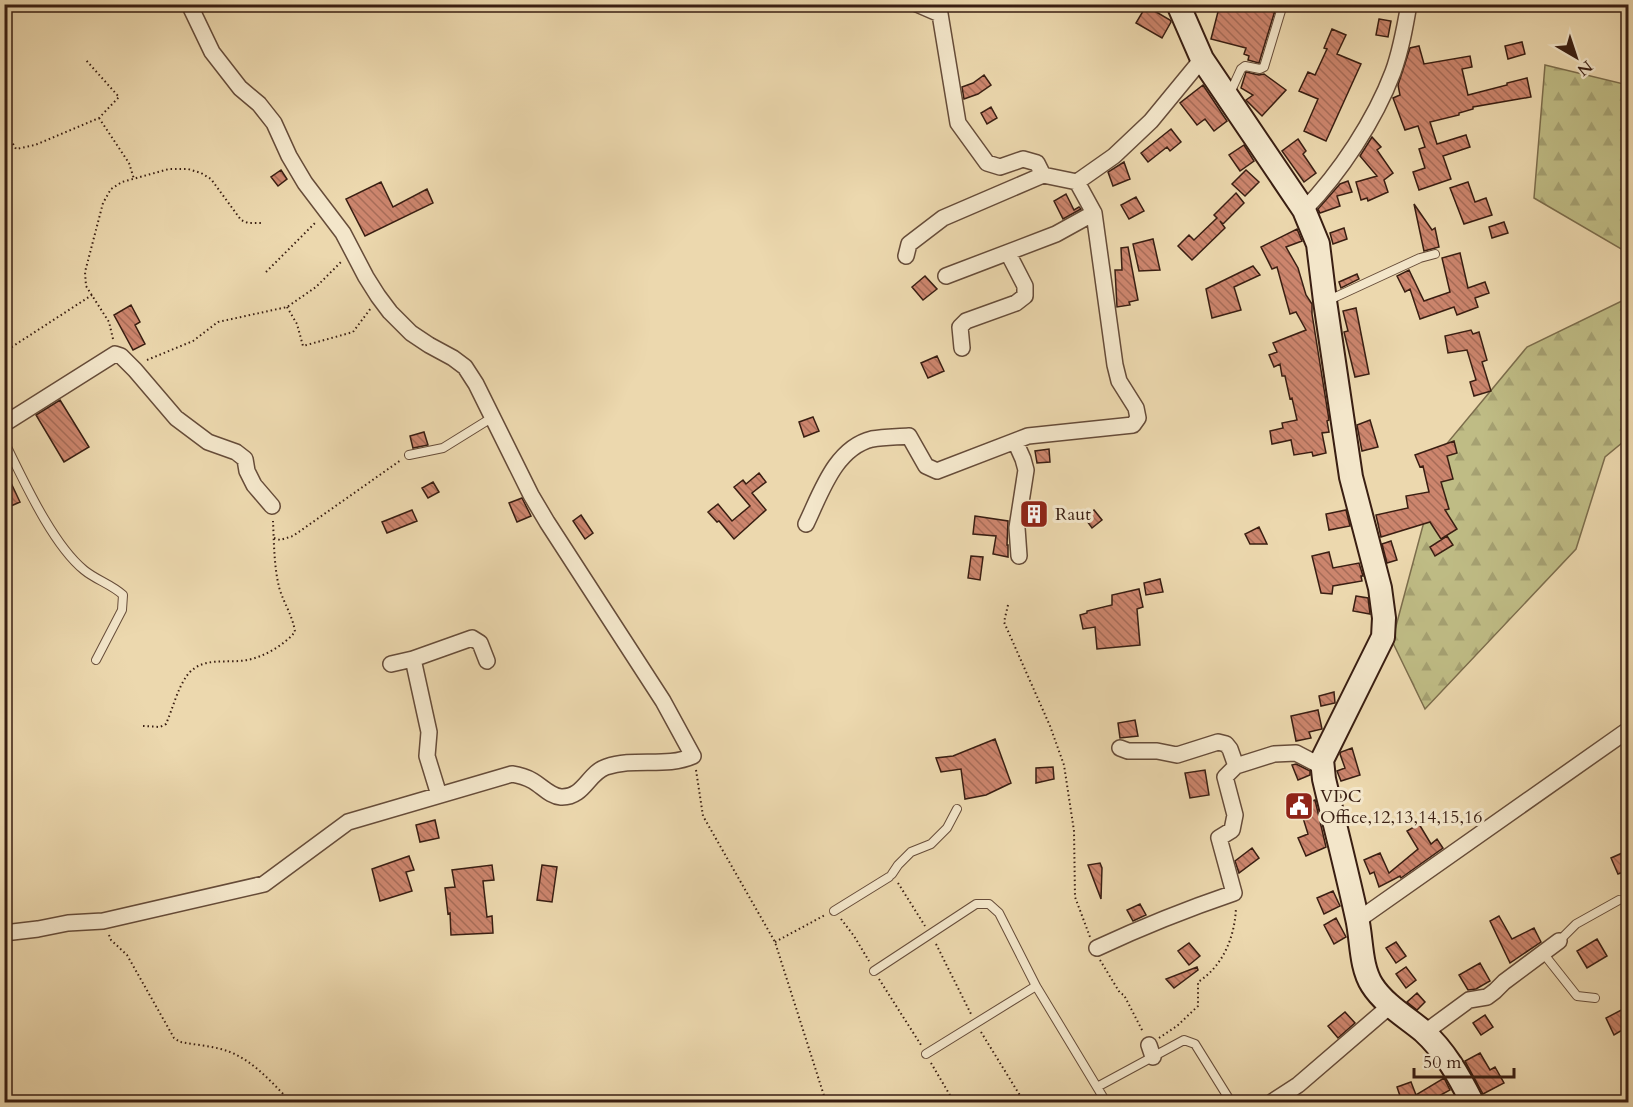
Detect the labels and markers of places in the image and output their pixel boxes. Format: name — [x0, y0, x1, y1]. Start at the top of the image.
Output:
building icon: Raut — [1018, 498, 1050, 530]
place label: Raut — [1055, 502, 1091, 527]
place label: VDC Office,12,13,14,15,16 — [1320, 784, 1483, 830]
public building icon: VDC Office,12,13,14,15,16 — [1283, 790, 1315, 822]

